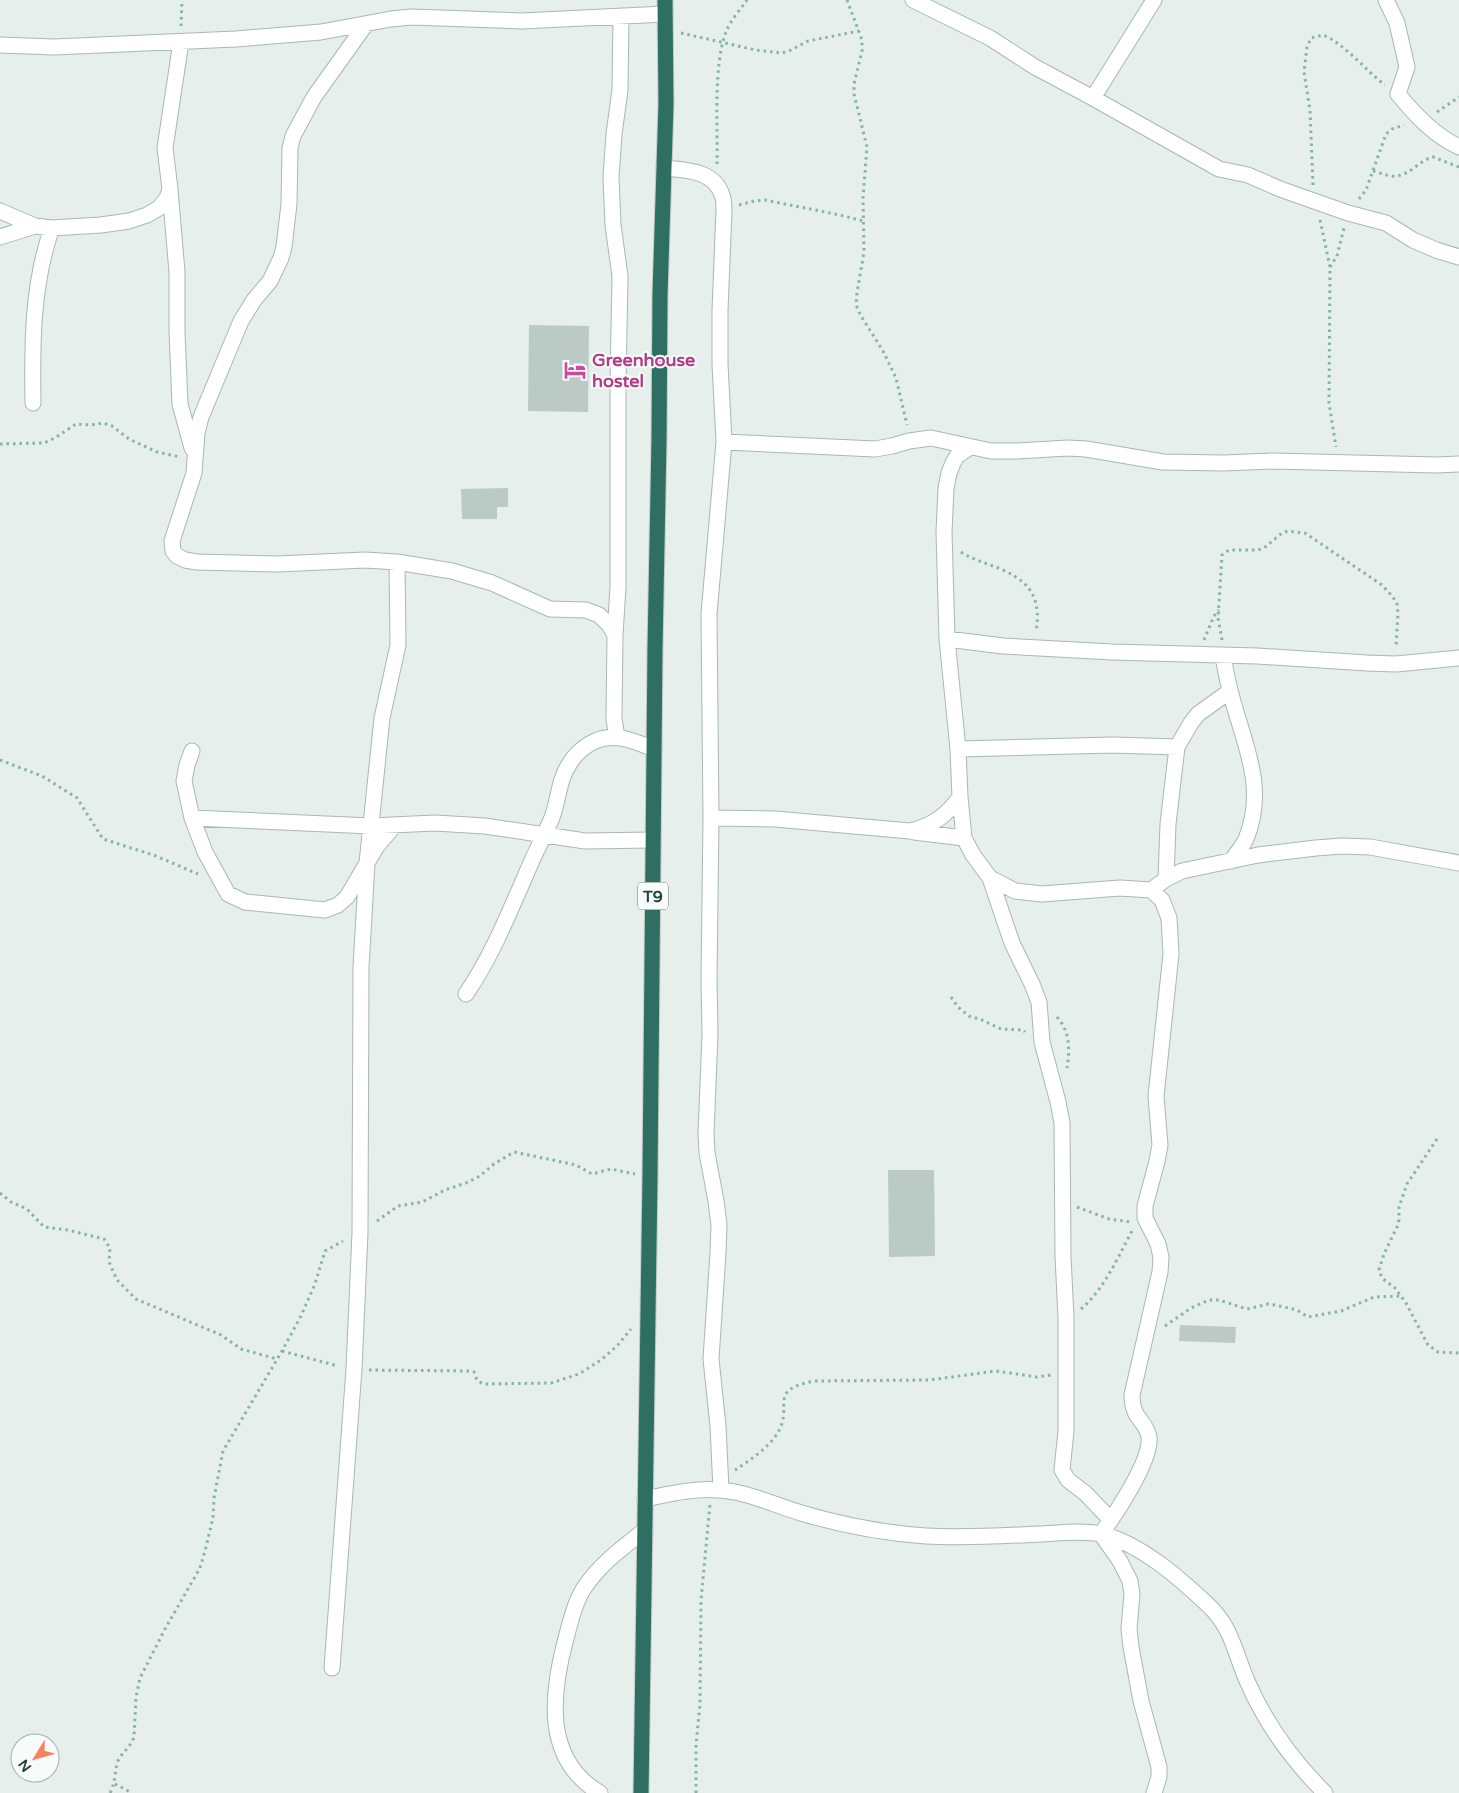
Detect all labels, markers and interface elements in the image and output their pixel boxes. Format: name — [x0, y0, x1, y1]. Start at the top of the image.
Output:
place label: Greenhouse hostel — [592, 349, 695, 392]
hotel icon: Greenhouse hostel — [562, 357, 588, 383]
road number: T9 — [638, 882, 668, 909]
north arrow — [10, 1733, 60, 1783]
text: N — [15, 1756, 35, 1775]

